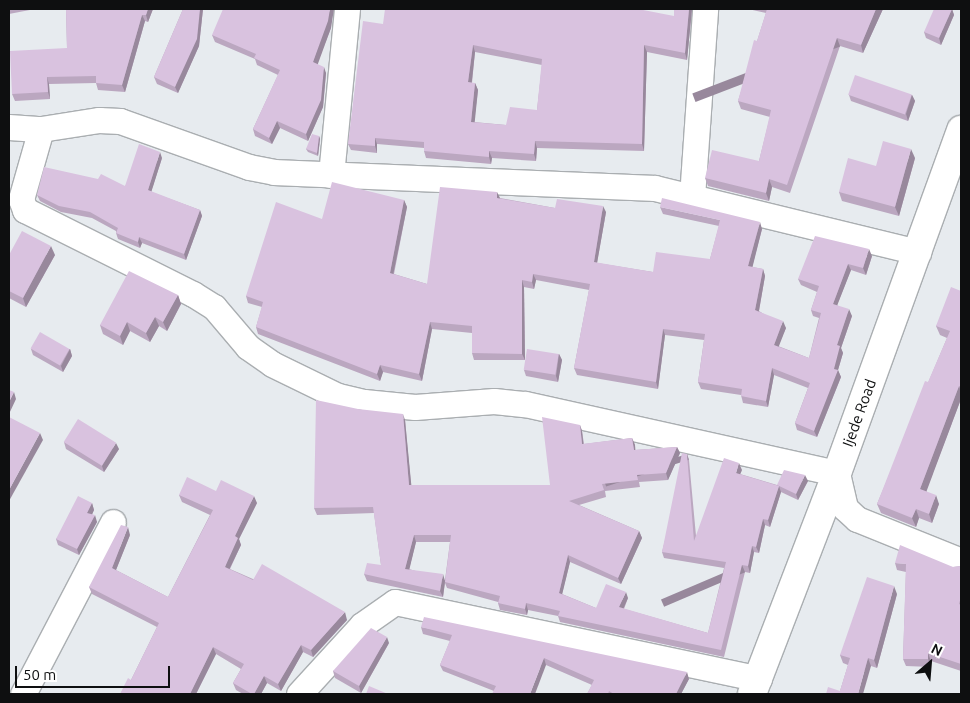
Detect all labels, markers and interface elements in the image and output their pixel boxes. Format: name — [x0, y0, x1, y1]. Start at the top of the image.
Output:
street label: Ijede Road — [838, 377, 880, 449]
north arrow — [905, 638, 955, 688]
text: N — [929, 640, 945, 659]
scale bar — [18, 656, 172, 688]
text: 50 m — [23, 666, 56, 683]

